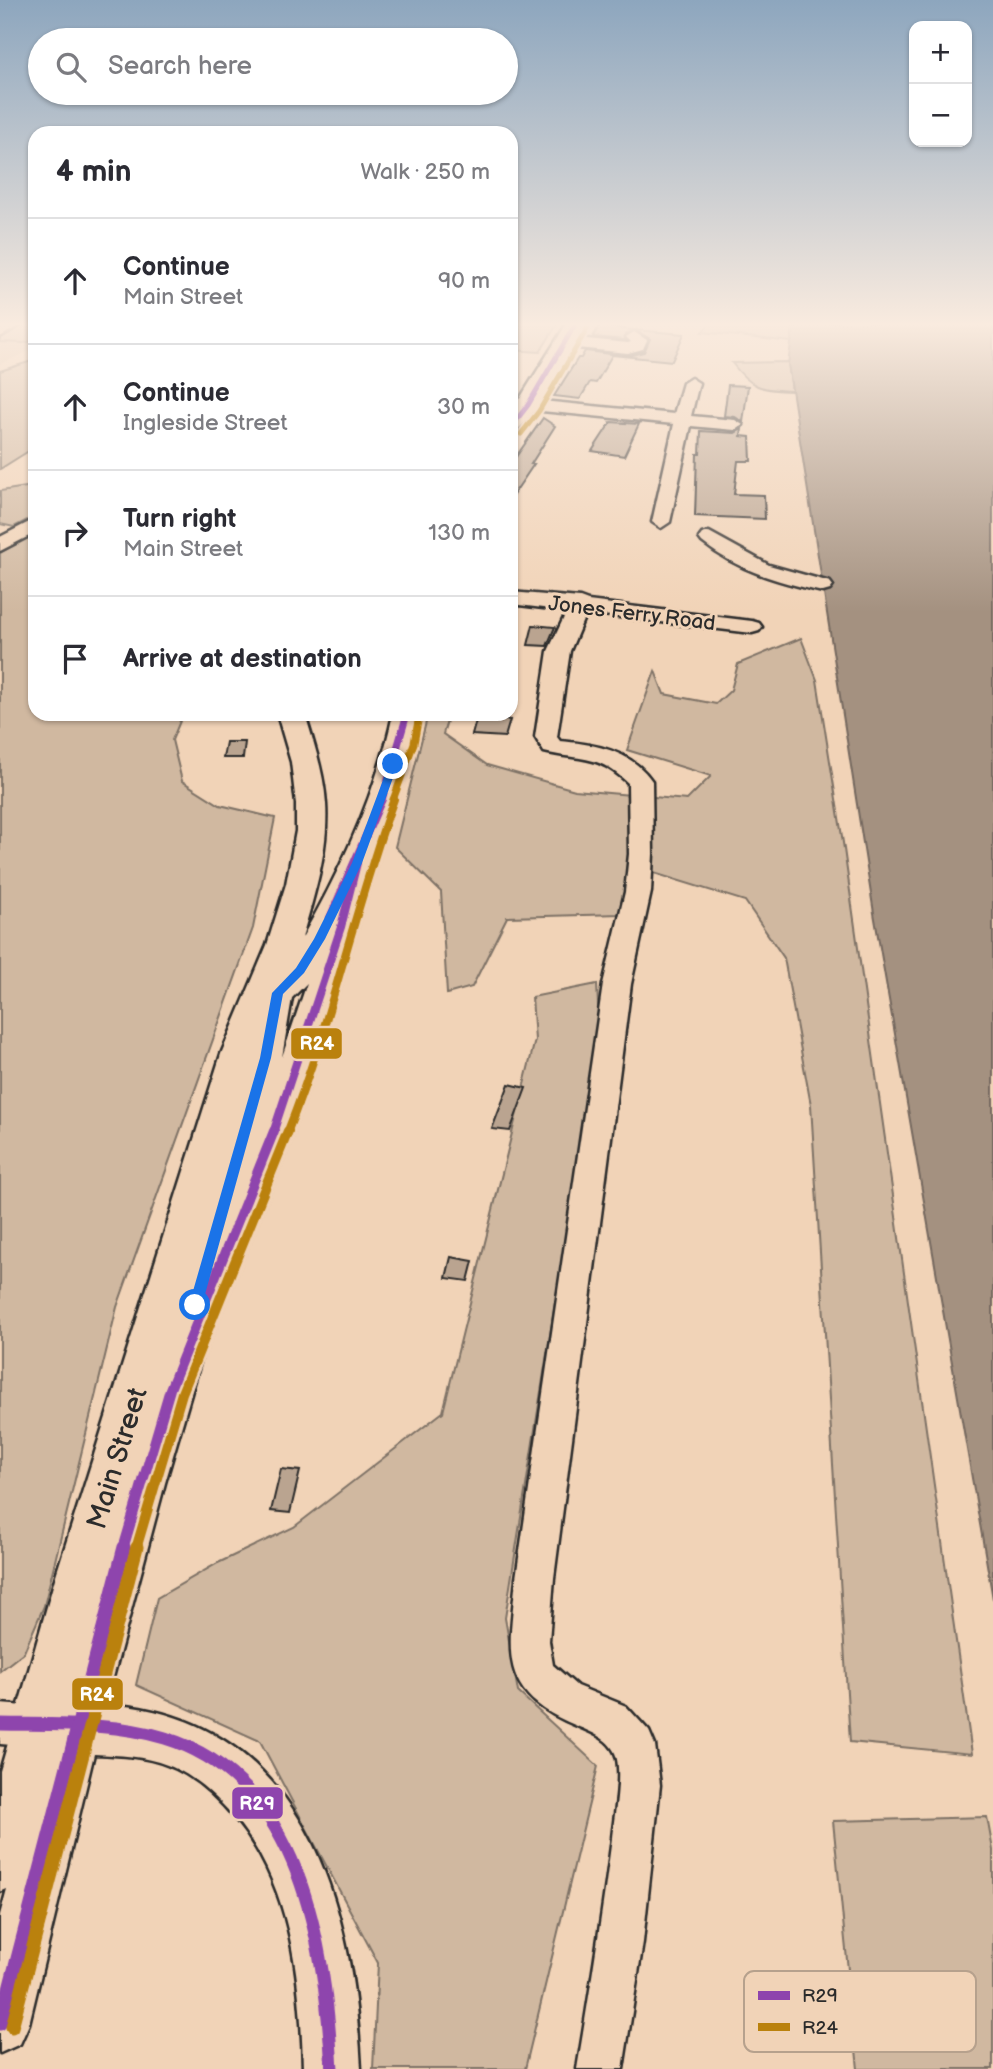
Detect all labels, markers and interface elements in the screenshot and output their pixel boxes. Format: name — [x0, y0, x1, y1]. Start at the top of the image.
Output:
map controls — [909, 21, 972, 147]
button: + — [909, 21, 972, 84]
search box — [28, 28, 518, 105]
icon: search — [52, 48, 90, 86]
text: Search here — [108, 51, 252, 82]
button: − — [909, 84, 972, 147]
text: 4 min — [56, 154, 131, 190]
text: Walk · 250 m — [360, 158, 490, 186]
text: Continue — [123, 252, 230, 283]
icon: ahead — [56, 262, 94, 300]
text: 90 m — [438, 267, 490, 295]
text: Main Street — [123, 283, 243, 311]
text: Continue — [123, 378, 230, 409]
icon: ahead — [56, 388, 94, 426]
text: 30 m — [437, 393, 490, 421]
text: Ingleside Street — [123, 409, 287, 437]
text: Turn right — [123, 504, 236, 535]
icon: right — [56, 514, 94, 552]
text: 130 m — [428, 519, 490, 547]
text: Main Street — [123, 535, 243, 563]
street label: Jones Ferry Road — [547, 591, 717, 636]
icon: arrive — [56, 640, 94, 678]
text: Arrive at destination — [123, 644, 362, 675]
route end — [377, 748, 408, 779]
line badge: R24 — [290, 1027, 343, 1060]
text: R24 — [300, 1033, 334, 1056]
route start — [179, 1289, 210, 1320]
street label: Main Street — [80, 1383, 155, 1533]
line badge: R24 — [71, 1677, 124, 1711]
text: R24 — [80, 1684, 114, 1707]
line badge: R29 — [231, 1786, 284, 1820]
text: R29 — [239, 1793, 275, 1816]
legend — [744, 1971, 976, 2052]
text: R29 — [802, 1985, 838, 2008]
text: R24 — [802, 2017, 838, 2040]

